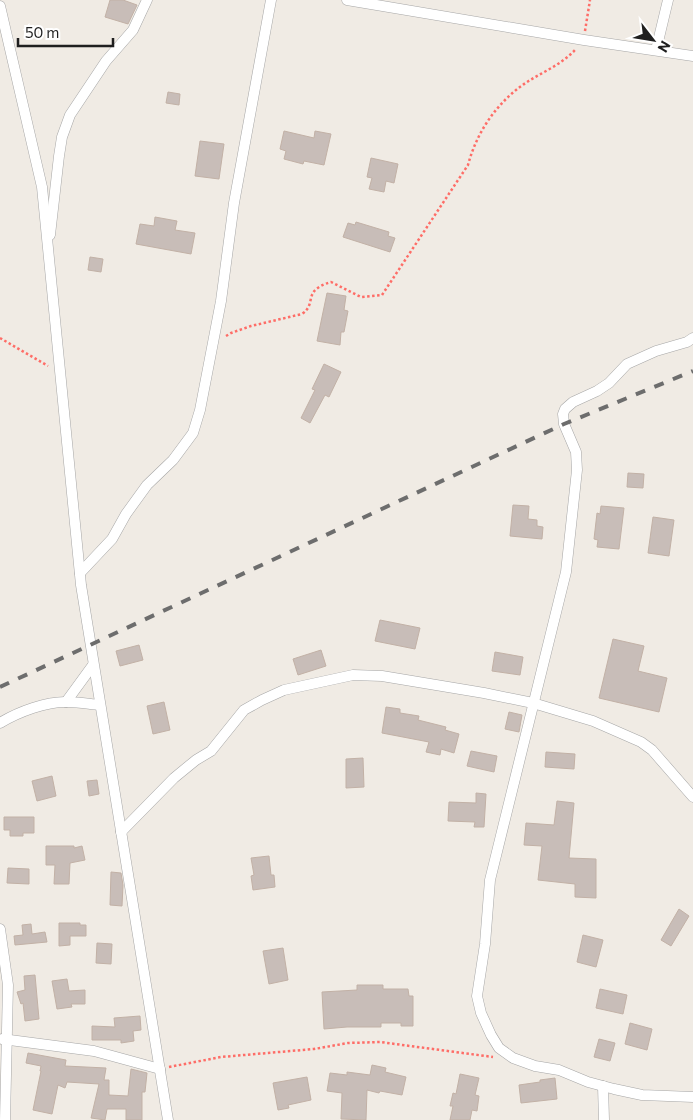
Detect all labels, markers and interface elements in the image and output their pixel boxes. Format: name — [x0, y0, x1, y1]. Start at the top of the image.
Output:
scale bar — [18, 15, 112, 47]
north arrow — [628, 15, 678, 65]
text: 50 m — [25, 23, 59, 41]
text: N — [655, 38, 675, 56]

